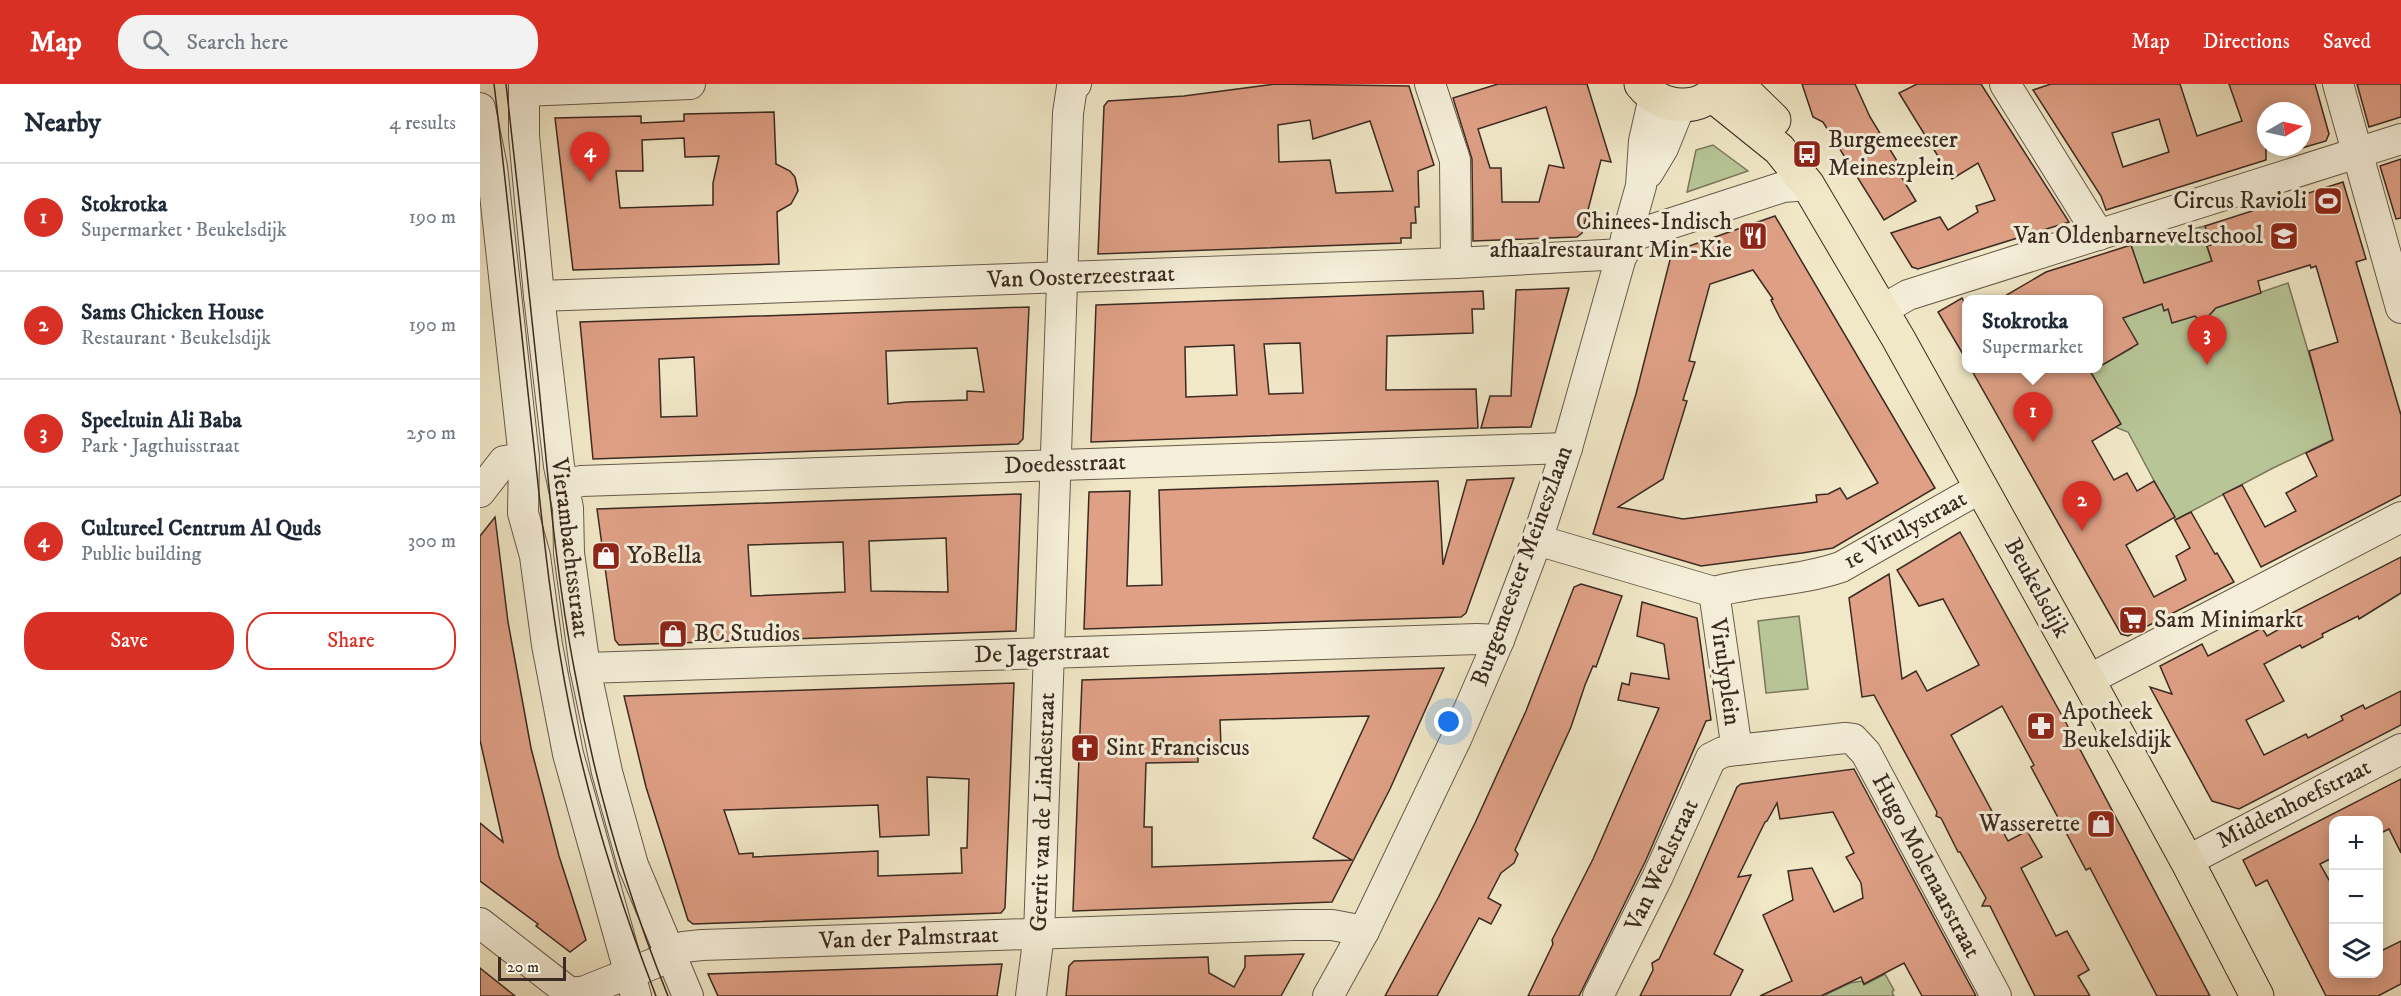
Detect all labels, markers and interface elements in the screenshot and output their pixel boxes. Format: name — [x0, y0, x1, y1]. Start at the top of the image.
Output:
search box — [118, 15, 538, 69]
text: Map — [30, 25, 82, 60]
icon: search — [139, 26, 172, 59]
text: Search here — [187, 29, 288, 56]
text: Map — [2131, 29, 2170, 55]
text: Directions — [2203, 29, 2290, 55]
text: Saved — [2323, 29, 2371, 55]
north arrow — [2257, 102, 2311, 156]
text: Nearby — [24, 107, 101, 140]
text: 4 results — [389, 111, 456, 136]
place label: Burgemeester Meineszplein — [1828, 125, 1958, 183]
pin: 4 — [570, 132, 610, 182]
bus stop icon: Burgemeester Meineszplein — [1791, 138, 1823, 170]
sports icon: Circus Ravioli — [2312, 185, 2344, 217]
place label: Circus Ravioli — [2173, 186, 2307, 216]
text: Stokrotka — [81, 191, 167, 218]
text: 1 — [40, 205, 47, 230]
text: 190 m — [409, 205, 456, 230]
place label: Chinees-Indisch afhaalrestaurant Min-Kie — [1490, 207, 1732, 265]
text: Supermarket · Beukelsdijk — [81, 218, 287, 243]
restaurant icon: Chinees-Indisch afhaalrestaurant Min-Kie — [1737, 220, 1769, 252]
school or university icon: Van Oldenbarneveltschool — [2268, 220, 2300, 252]
place label: Van Oldenbarneveltschool — [2013, 221, 2264, 251]
street label: Van Oosterzeestraat — [986, 259, 1176, 295]
popup — [1962, 295, 2103, 373]
text: Sams Chicken House — [81, 299, 264, 326]
text: Stokrotka — [1982, 308, 2068, 335]
text: 2 — [39, 313, 48, 338]
text: 190 m — [409, 313, 456, 338]
pin: 3 — [2188, 316, 2226, 365]
text: Restaurant · Beukelsdijk — [81, 326, 271, 351]
text: Supermarket — [1982, 335, 2083, 360]
pin: 1 — [2014, 392, 2052, 442]
text: Speeltuin Ali Baba — [81, 407, 242, 434]
text: 3 — [40, 421, 47, 446]
text: 250 m — [406, 421, 456, 446]
text: Park · Jagthuisstraat — [81, 434, 240, 459]
street label: Burgemeester Meineszlaan — [1465, 441, 1580, 690]
street label: Doedesstraat — [1003, 447, 1127, 481]
street label: Vierambachtsstraat — [544, 455, 596, 640]
pin: 2 — [2062, 482, 2102, 531]
street label: 1e Virulystraat — [1838, 484, 1972, 576]
text: Cultureel Centrum Al Quds — [81, 515, 321, 542]
text: 4 — [38, 529, 49, 554]
text: 300 m — [408, 529, 456, 554]
street label: Beukelsdijk — [1997, 533, 2077, 643]
shop icon: YoBella — [590, 540, 622, 572]
place label: YoBella — [627, 541, 703, 571]
text: Public building — [81, 542, 201, 567]
supermarket icon: Sam Minimarkt — [2117, 604, 2149, 636]
place label: Sam Minimarkt — [2154, 605, 2304, 635]
button: Save — [24, 612, 234, 670]
button: Share — [246, 612, 456, 670]
street label: Virulyplein — [1703, 616, 1747, 728]
shop icon: BC Studios — [657, 618, 689, 650]
place label: BC Studios — [694, 619, 800, 649]
street label: De Jagerstraat — [974, 636, 1111, 670]
street label: Gerrit van de Lindestraat — [1024, 691, 1062, 932]
place label: Apotheek Beukelsdijk — [2062, 697, 2172, 755]
your location — [1434, 707, 1463, 736]
pharmacy icon: Apotheek Beukelsdijk — [2025, 710, 2057, 742]
church icon: Sint Franciscus — [1069, 732, 1101, 764]
place label: Sint Franciscus — [1106, 733, 1250, 763]
street label: Middenhoefstraat — [2212, 752, 2376, 856]
street label: Hugo Molenaarstraat — [1865, 769, 1987, 964]
street label: Van Weelstraat — [1618, 794, 1706, 937]
shop icon: Wasserette — [2085, 808, 2117, 840]
place label: Wasserette — [1978, 809, 2080, 839]
map controls — [2329, 816, 2383, 978]
button: + — [2329, 816, 2383, 870]
button: − — [2329, 870, 2383, 924]
street label: Van der Palmstraat — [818, 920, 1000, 956]
button: layers — [2329, 924, 2383, 978]
scale bar — [498, 954, 566, 982]
text: 20 m — [507, 957, 539, 977]

